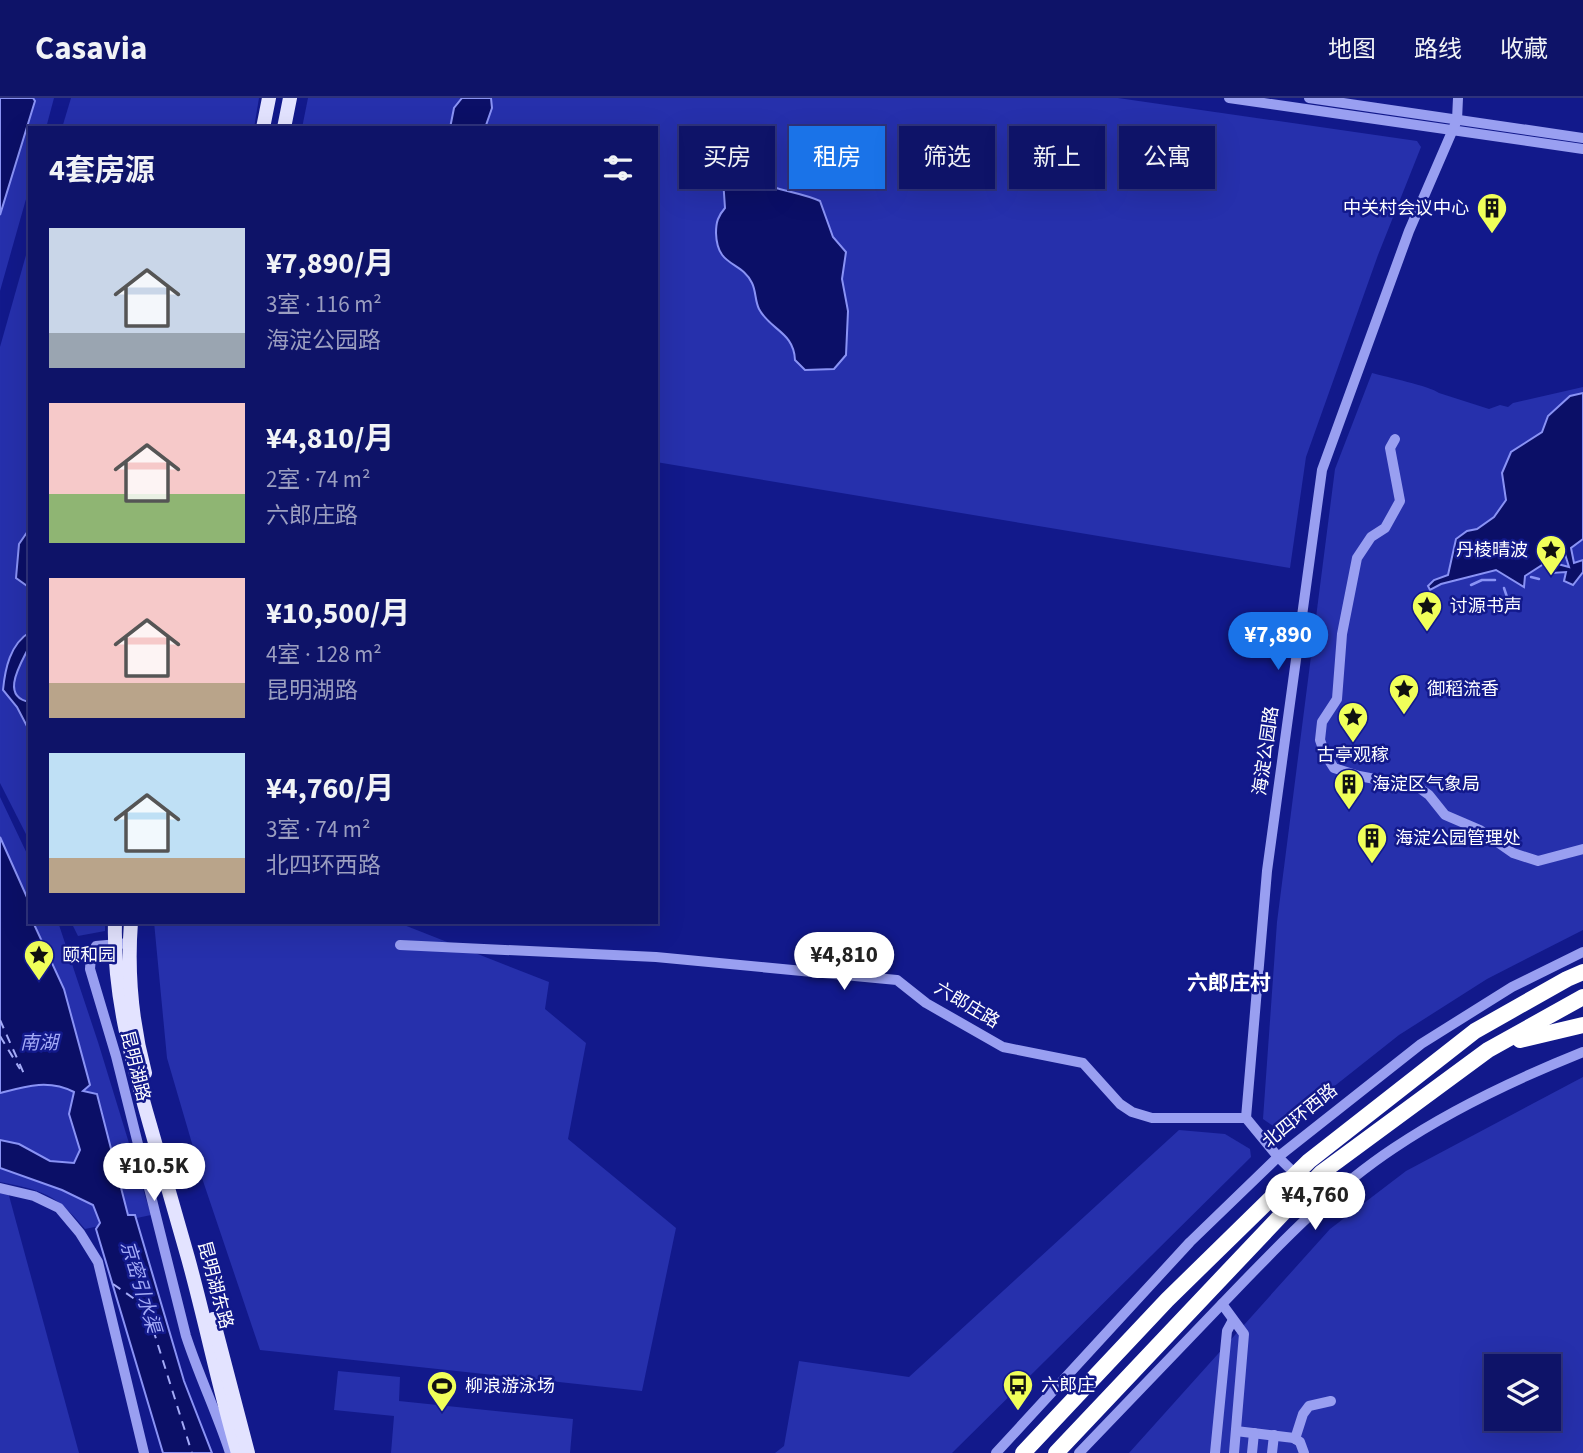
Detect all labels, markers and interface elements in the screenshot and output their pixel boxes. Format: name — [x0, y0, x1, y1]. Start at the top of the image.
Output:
text: Casavia — [35, 25, 147, 72]
text: 地图 — [1328, 32, 1376, 67]
text: 路线 — [1414, 32, 1462, 67]
text: 收藏 — [1500, 32, 1548, 67]
chip: 买房 — [679, 126, 775, 189]
chip: 租房 — [789, 126, 885, 189]
chip: 筛选 — [899, 126, 995, 189]
chip: 新上 — [1009, 126, 1105, 189]
chip: 公寓 — [1119, 126, 1215, 189]
text: 4套房源 — [49, 149, 155, 192]
icon: filters — [599, 149, 637, 187]
building icon: 中关村会议中心 — [1475, 191, 1509, 235]
place label: 中关村会议中心 — [1343, 196, 1469, 221]
text: ¥7,890/月 — [266, 242, 394, 285]
icon: home — [105, 256, 189, 340]
text: 3室 · 116 m² — [266, 288, 382, 321]
text: 海淀公园路 — [266, 324, 381, 357]
text: ¥4,810/月 — [266, 417, 394, 460]
icon: home — [105, 431, 189, 515]
text: 2室 · 74 m² — [266, 463, 370, 496]
text: 六郎庄路 — [266, 499, 358, 532]
place icon: 丹棱晴波 — [1534, 533, 1568, 577]
place label: 丹棱晴波 — [1456, 538, 1528, 563]
place icon: 讨源书声 — [1410, 589, 1444, 633]
text: ¥10,500/月 — [266, 592, 410, 635]
place label: 讨源书声 — [1450, 594, 1522, 619]
icon: home — [105, 606, 189, 690]
pin: ¥7,890 — [1221, 612, 1335, 672]
text: ¥7,890 — [1244, 618, 1312, 651]
text: 4室 · 128 m² — [266, 638, 382, 671]
place icon: 御稻流香 — [1387, 672, 1421, 716]
text: 昆明湖路 — [266, 674, 358, 707]
place label: 御稻流香 — [1427, 677, 1499, 702]
place icon: 古亭观稼 — [1336, 700, 1370, 744]
street label: 海淀公园路 — [1247, 705, 1285, 797]
place label: 古亭观稼 — [1317, 743, 1389, 768]
text: ¥4,760/月 — [266, 767, 394, 810]
building icon: 海淀区气象局 — [1332, 767, 1366, 811]
place label: 海淀区气象局 — [1372, 772, 1480, 797]
icon: home — [105, 781, 189, 865]
text: 3室 · 74 m² — [266, 813, 370, 846]
building icon: 海淀公园管理处 — [1355, 821, 1389, 865]
place label: 海淀公园管理处 — [1395, 826, 1521, 851]
text: 北四环西路 — [266, 849, 381, 882]
pin: ¥4,810 — [787, 932, 901, 992]
place icon: 颐和园 — [22, 938, 56, 982]
text: ¥4,810 — [810, 938, 878, 971]
place label: 颐和园 — [62, 943, 116, 968]
district label: 六郎庄村 — [1187, 968, 1271, 998]
street label: 六郎庄路 — [930, 976, 1004, 1034]
street label: 昆明湖路 — [114, 1028, 156, 1104]
water label: 南湖 — [20, 1030, 61, 1057]
street label: 北四环西路 — [1257, 1078, 1343, 1154]
pin: ¥10.5K — [97, 1144, 211, 1203]
text: ¥10.5K — [119, 1149, 189, 1182]
pin: ¥4,760 — [1258, 1172, 1372, 1232]
text: ¥4,760 — [1281, 1178, 1349, 1211]
water label: 京密引水渠 — [113, 1238, 168, 1339]
street label: 昆明湖东路 — [191, 1238, 239, 1332]
map controls — [1484, 1354, 1561, 1431]
button: layers — [1484, 1354, 1561, 1431]
bus stop icon: 六郎庄 — [1001, 1368, 1035, 1412]
sports icon: 柳浪游泳场 — [425, 1369, 459, 1413]
place label: 六郎庄 — [1041, 1373, 1095, 1398]
place label: 柳浪游泳场 — [465, 1374, 555, 1399]

